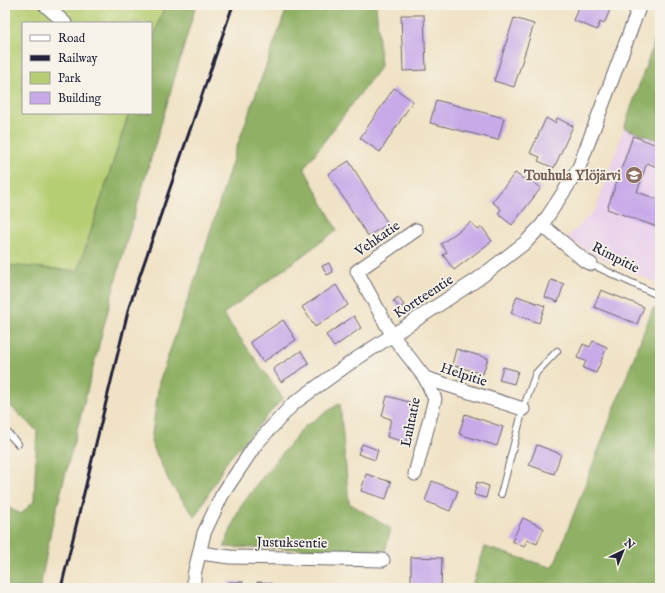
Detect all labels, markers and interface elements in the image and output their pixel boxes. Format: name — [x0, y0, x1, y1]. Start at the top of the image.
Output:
legend — [22, 22, 152, 114]
text: Road — [58, 31, 86, 46]
text: Railway — [58, 51, 97, 66]
text: Park — [58, 71, 81, 86]
text: Building — [58, 91, 102, 106]
school or university icon: Touhula Ylöjärvi — [624, 165, 644, 185]
place label: Touhula Ylöjärvi — [523, 167, 621, 185]
street label: Vehkatie — [351, 217, 404, 261]
street label: Rimpitie — [589, 238, 643, 278]
street label: Kortteentie — [390, 271, 457, 323]
street label: Helpitie — [438, 359, 490, 391]
street label: Luhtatie — [397, 395, 425, 449]
north arrow — [603, 531, 643, 571]
street label: Justuksentie — [254, 533, 328, 553]
text: N — [620, 535, 638, 553]

